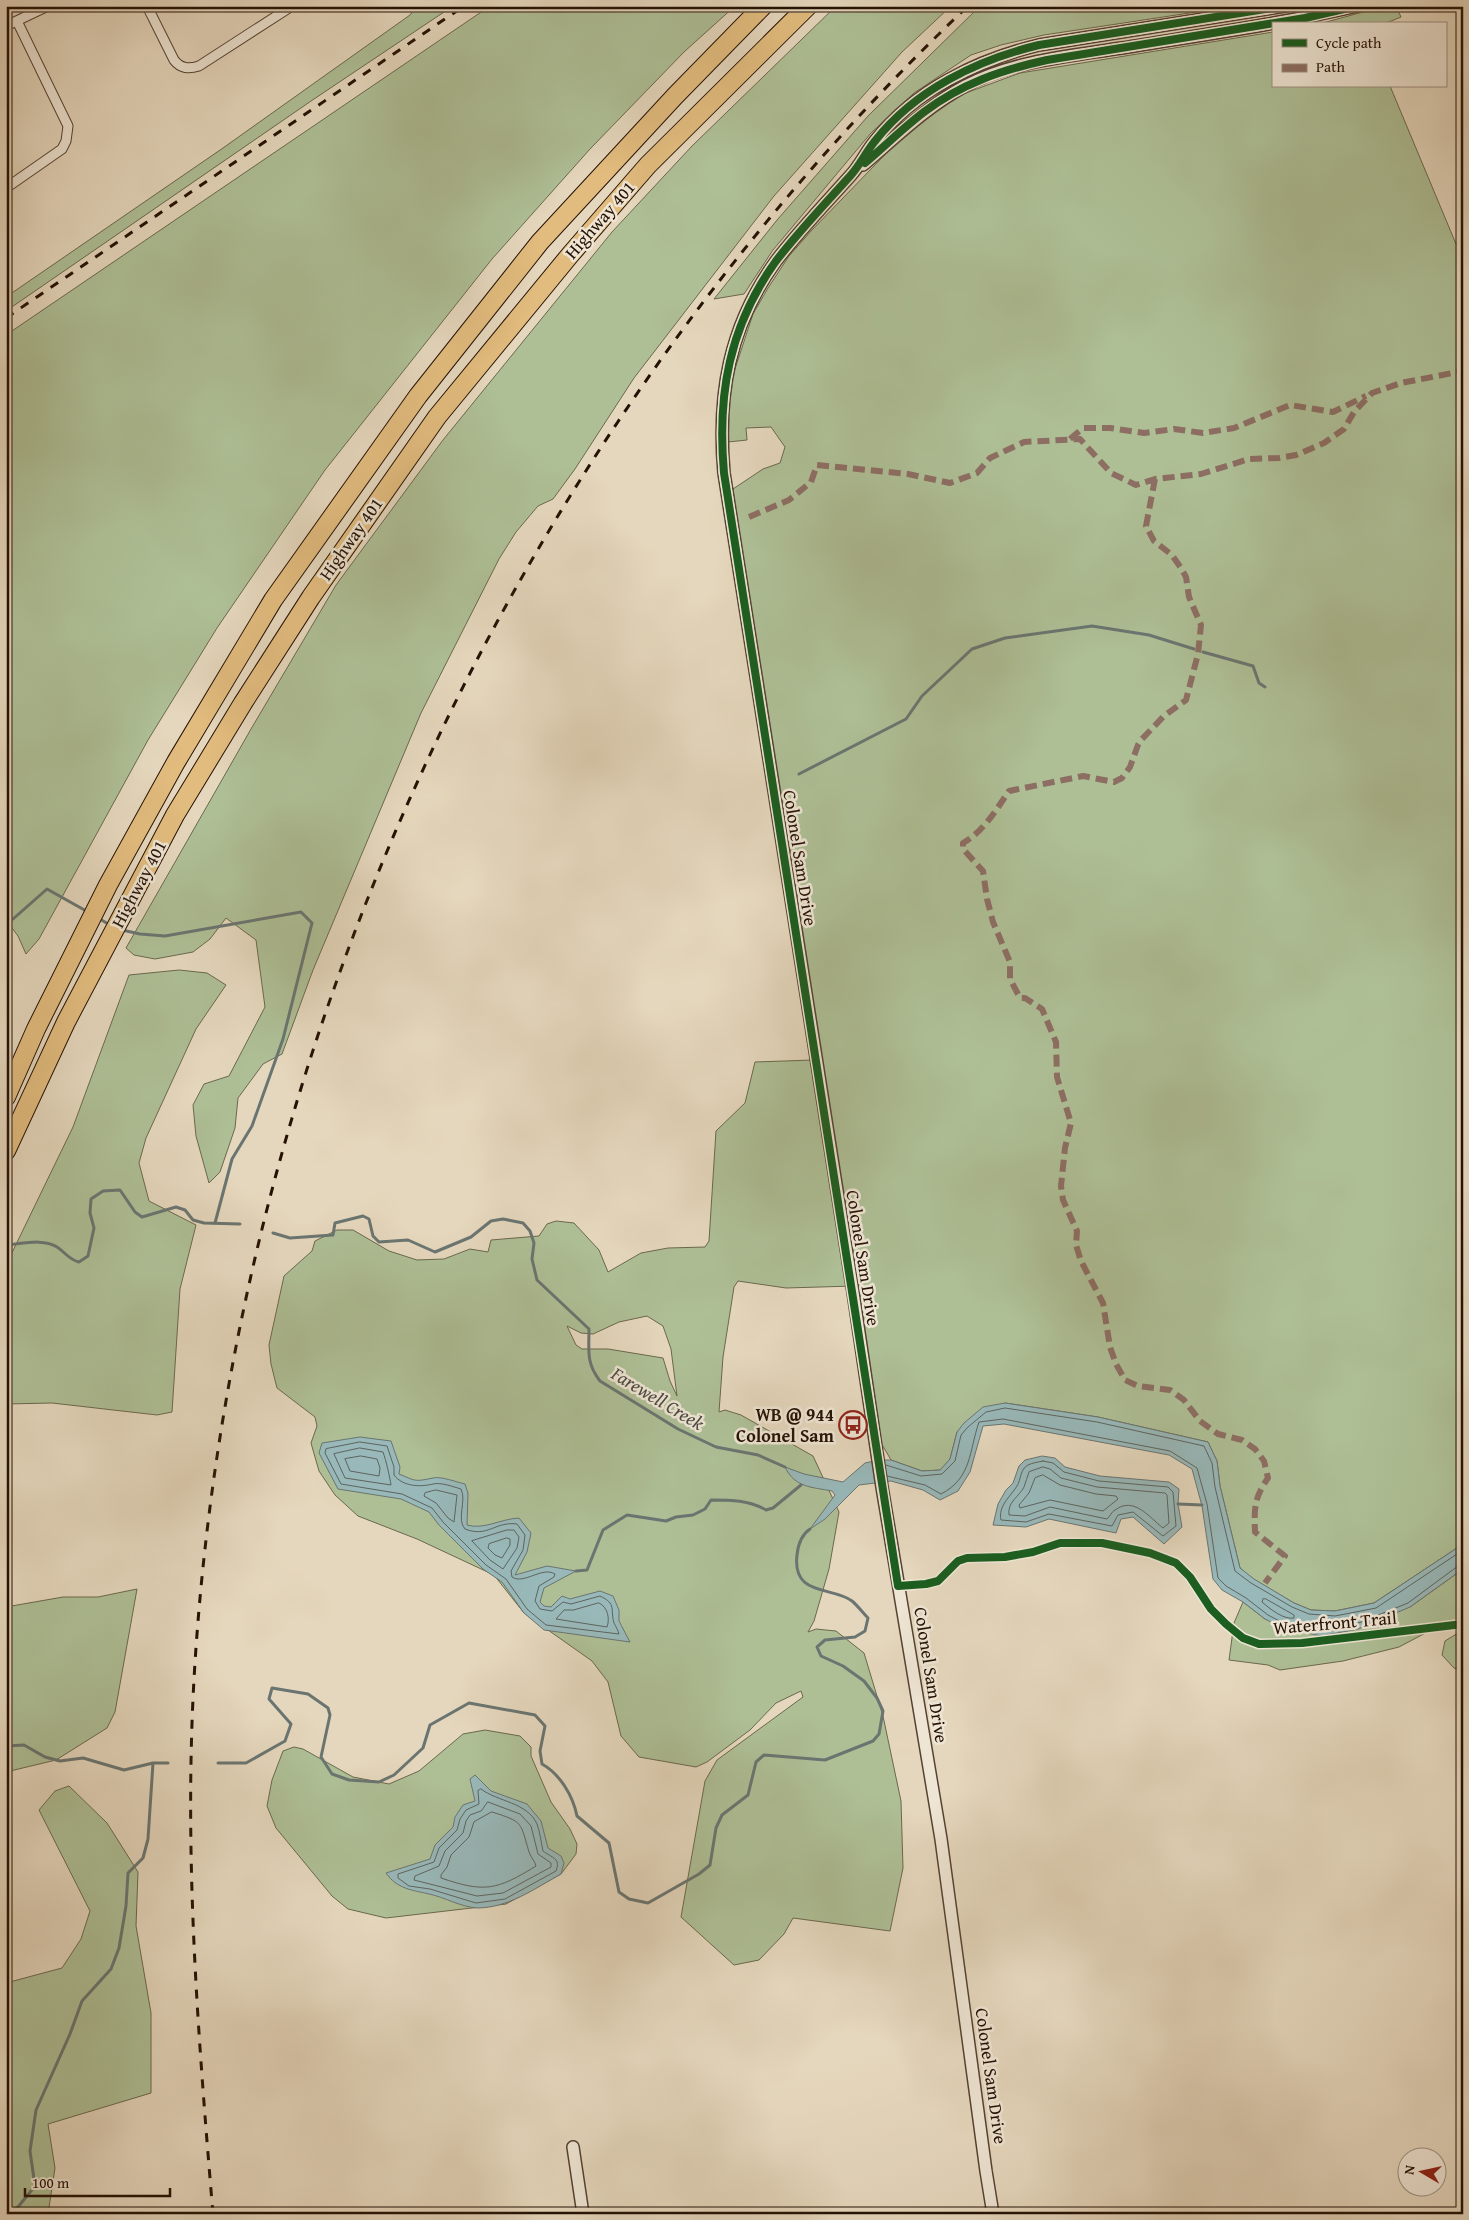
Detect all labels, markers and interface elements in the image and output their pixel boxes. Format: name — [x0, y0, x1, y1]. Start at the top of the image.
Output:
legend — [1272, 22, 1446, 88]
text: Cycle path — [1316, 32, 1382, 53]
text: Path — [1316, 56, 1345, 77]
street label: Highway 401 — [558, 175, 641, 265]
street label: Highway 401 — [312, 492, 389, 586]
street label: Colonel Sam Drive — [776, 788, 825, 928]
street label: Highway 401 — [104, 835, 173, 932]
street label: Colonel Sam Drive — [839, 1188, 888, 1328]
water label: Farewell Creek — [605, 1359, 710, 1437]
place label: WB @ 944 Colonel Sam — [736, 1401, 835, 1449]
bus stop icon: WB @ 944 Colonel Sam — [838, 1410, 868, 1440]
street label: Waterfront Trail — [1272, 1604, 1398, 1641]
street label: Colonel Sam Drive — [907, 1605, 956, 1745]
street label: Colonel Sam Drive — [969, 2006, 1014, 2146]
north arrow — [1396, 2148, 1446, 2198]
text: N — [1399, 2163, 1420, 2176]
scale bar — [25, 2165, 170, 2197]
text: 100 m — [32, 2172, 70, 2193]

